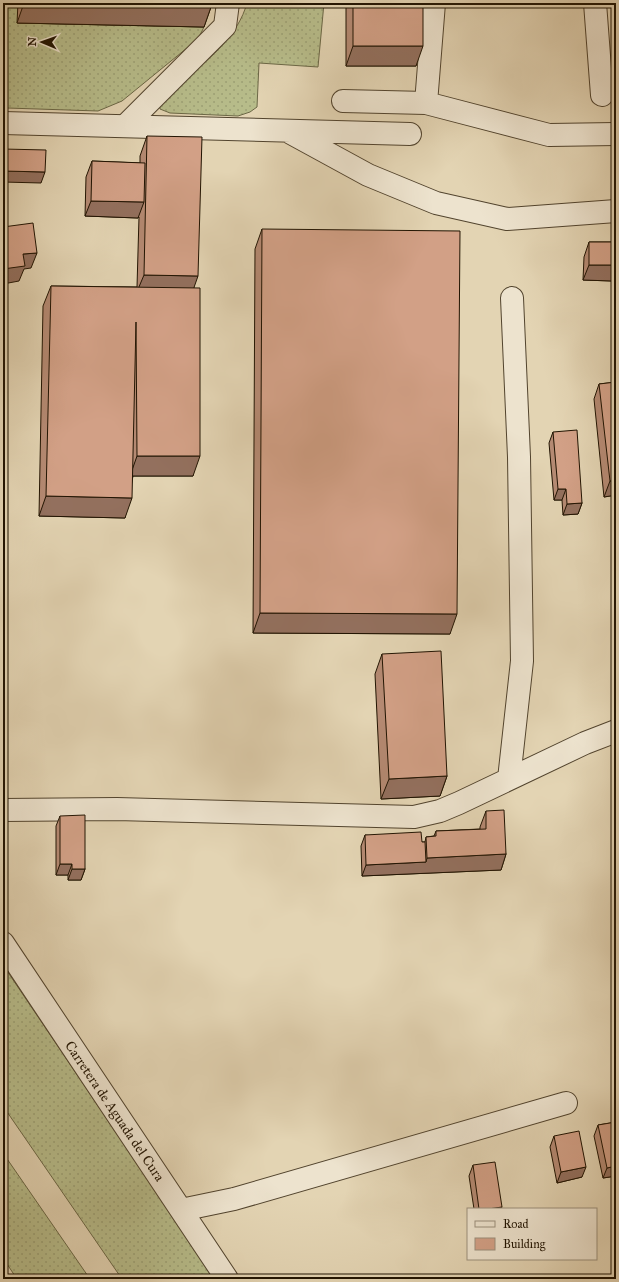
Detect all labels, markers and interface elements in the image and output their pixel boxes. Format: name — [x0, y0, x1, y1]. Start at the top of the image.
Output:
north arrow — [22, 22, 62, 62]
text: N — [26, 36, 39, 47]
street label: Carretera de Aguada del Cura — [61, 1038, 168, 1185]
legend — [467, 1208, 597, 1260]
text: Road — [503, 1217, 529, 1231]
text: Building — [503, 1237, 546, 1252]

